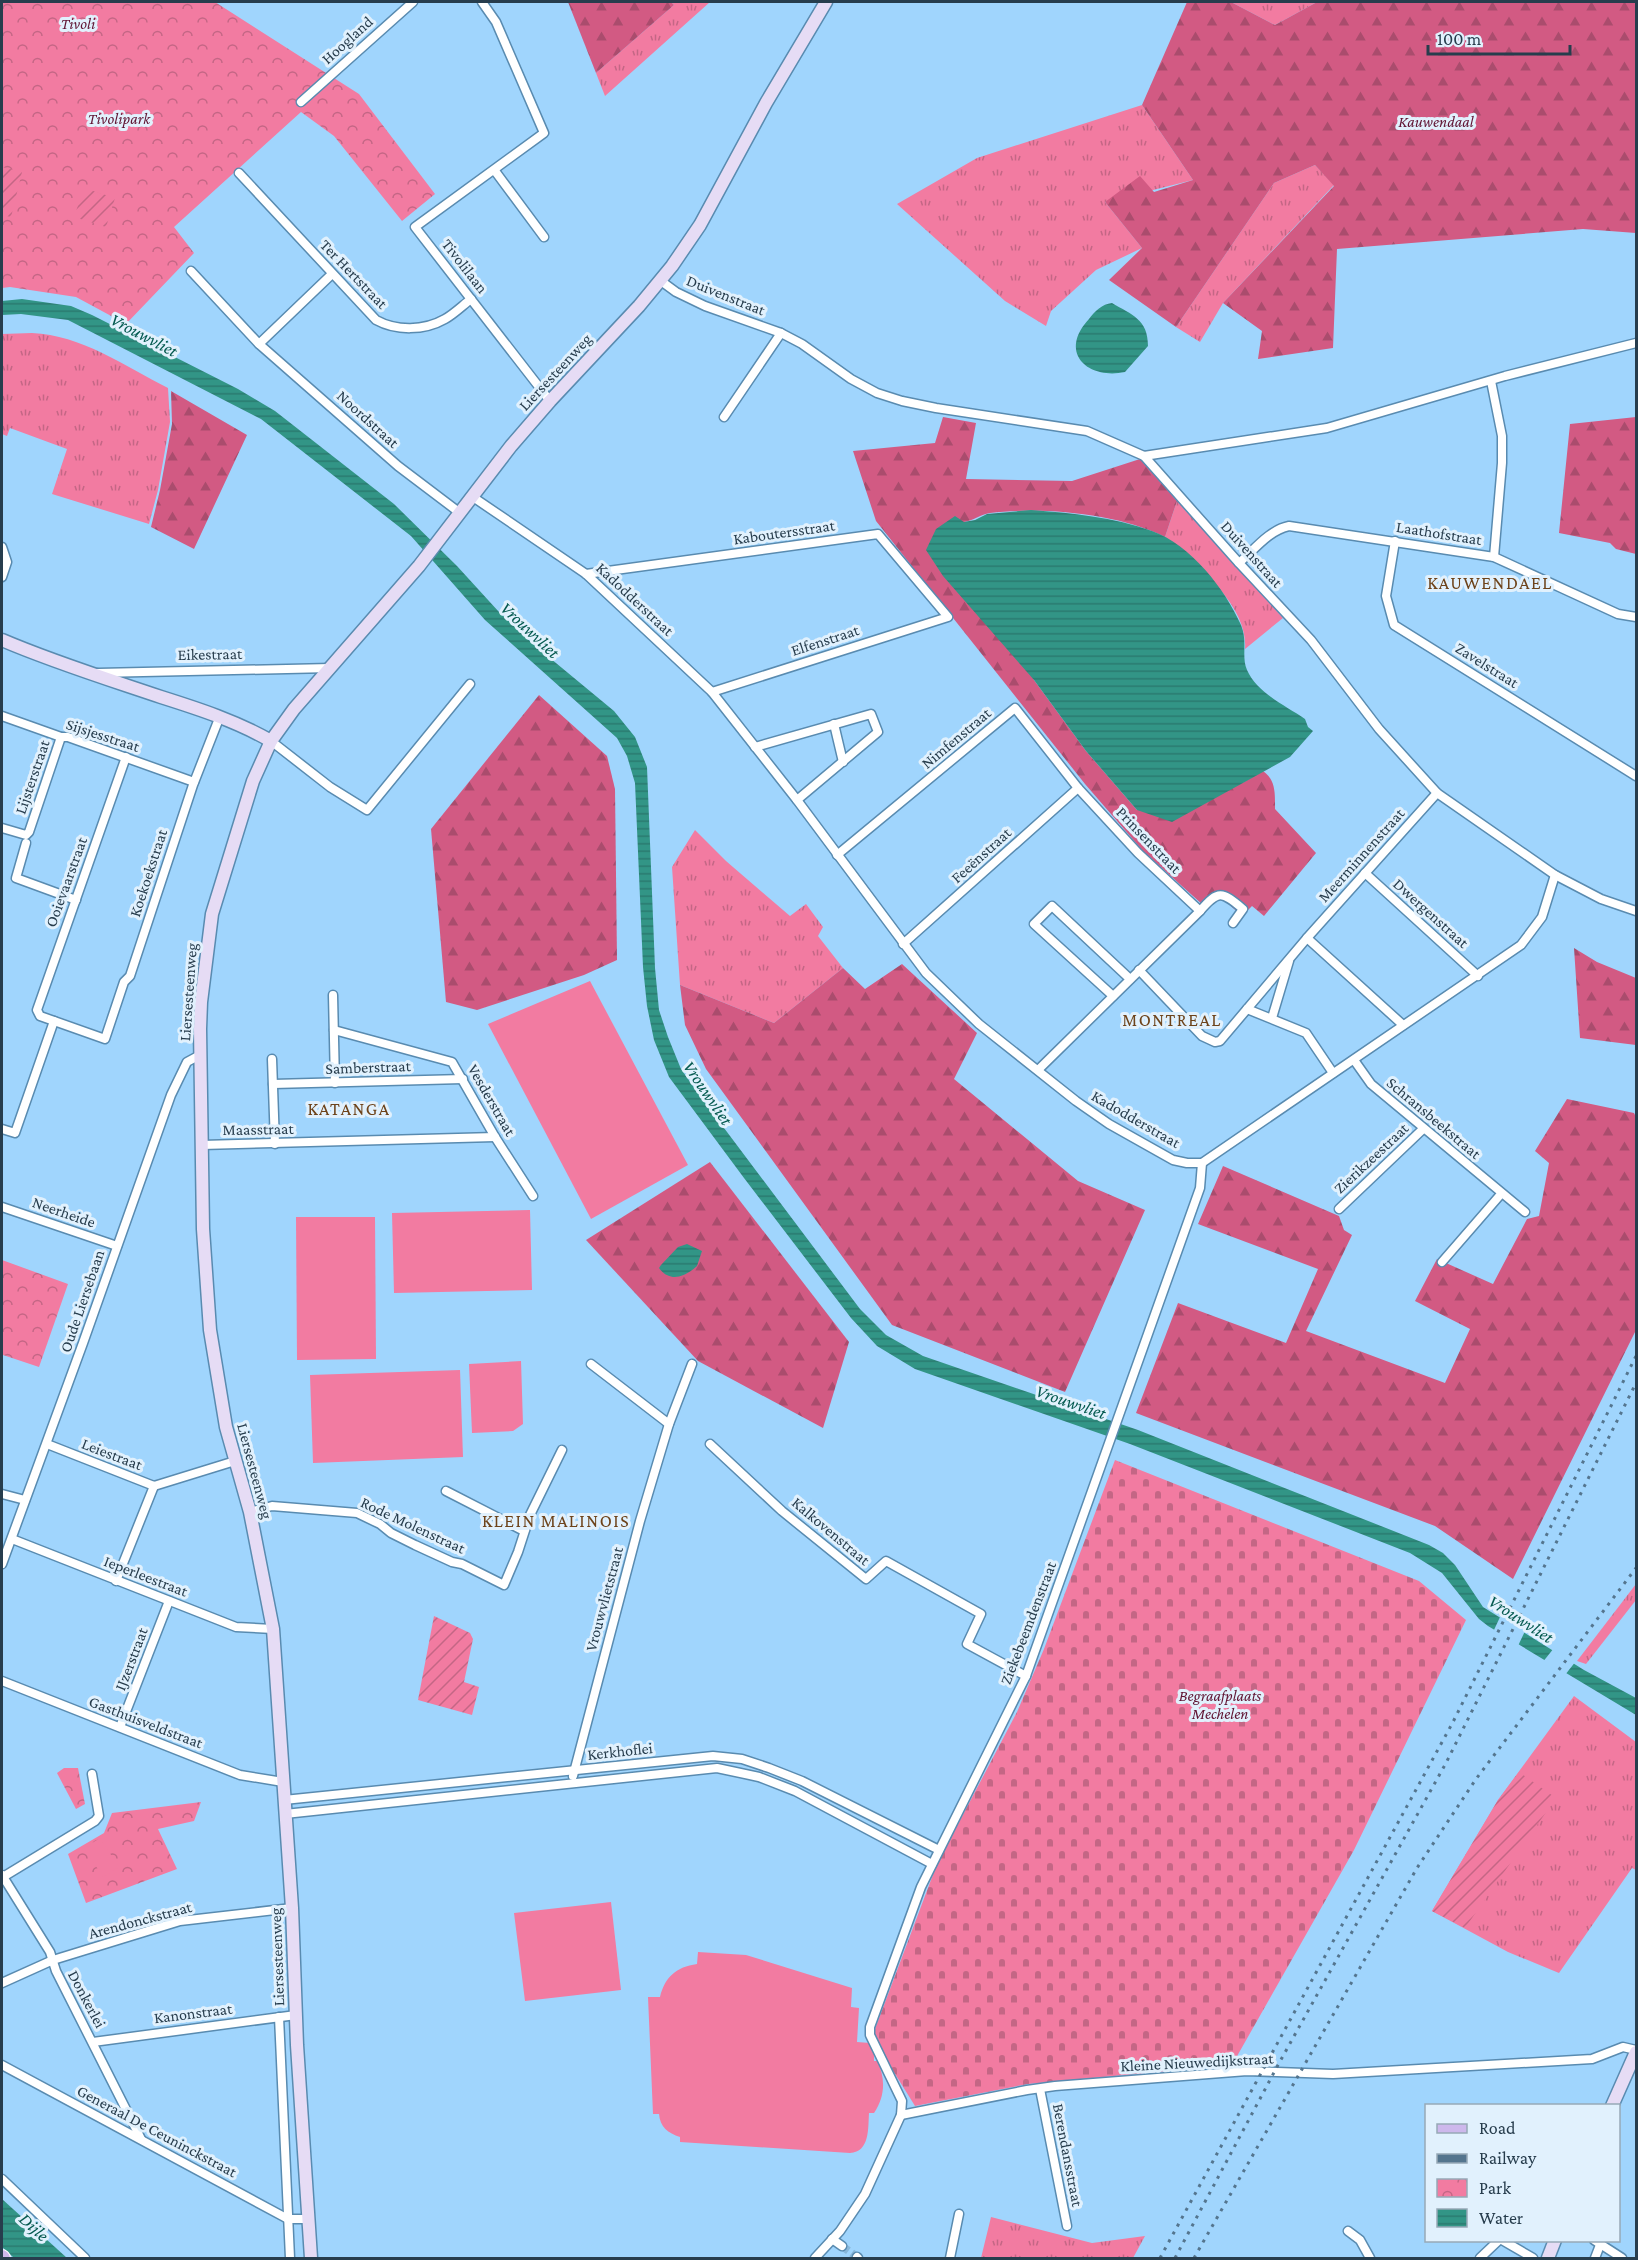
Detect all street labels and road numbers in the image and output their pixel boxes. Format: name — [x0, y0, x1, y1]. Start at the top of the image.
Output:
street label: Hoogland — [318, 12, 377, 68]
street label: Ter Hertstraat — [317, 236, 392, 312]
street label: Tivolilaan — [439, 236, 492, 297]
street label: Duivenstraat — [684, 272, 768, 319]
street label: Liersesteenweg — [515, 330, 596, 415]
street label: Noordstraat — [334, 387, 403, 452]
street label: Kaboutersstraat — [732, 516, 836, 548]
street label: Duivenstraat — [1218, 517, 1287, 591]
street label: Laathofstraat — [1395, 518, 1484, 548]
street label: Kadodderstraat — [593, 559, 678, 640]
street label: Elfenstraat — [789, 621, 862, 659]
street label: Zavelstraat — [1452, 639, 1522, 691]
street label: Eikestraat — [178, 645, 243, 663]
street label: Nimfenstraat — [918, 704, 995, 772]
street label: Sijsjesstraat — [64, 715, 143, 756]
street label: Lijsterstraat — [11, 737, 54, 817]
street label: Prinsenstraat — [1113, 803, 1185, 877]
street label: Meerminnenstraat — [1315, 804, 1408, 905]
street label: Feeënstraat — [948, 823, 1015, 886]
street label: Koekoekstraat — [126, 826, 170, 919]
street label: Ooievaarstraat — [42, 834, 90, 929]
street label: Dwergenstraat — [1389, 875, 1473, 952]
street label: Liersesteenweg — [176, 942, 201, 1042]
street label: Samberstraat — [325, 1057, 412, 1077]
street label: Vesderstraat — [465, 1061, 520, 1139]
street label: Schransbeekstraat — [1384, 1074, 1485, 1163]
street label: Kadodderstraat — [1089, 1087, 1184, 1152]
street label: Zierikzeestraat — [1330, 1119, 1412, 1197]
street label: Maasstraat — [222, 1120, 295, 1138]
street label: Neerheide — [30, 1193, 98, 1231]
street label: Oude Liersebaan — [56, 1247, 108, 1354]
street label: Liersesteenweg — [233, 1421, 276, 1521]
street label: Leiestraat — [79, 1435, 145, 1474]
street label: Rode Molenstraat — [358, 1493, 469, 1557]
street label: Kalkovenstraat — [789, 1494, 874, 1569]
street label: Vrouwvlietstraat — [582, 1544, 626, 1653]
street label: Ieperleestraat — [101, 1552, 191, 1601]
street label: Ziekebeemdenstraat — [997, 1558, 1060, 1687]
street label: IJzerstraat — [111, 1624, 152, 1693]
street label: Gasthuisveldstraat — [87, 1692, 206, 1752]
street label: Kerkhoflei — [586, 1739, 654, 1763]
street label: Arendonckstraat — [87, 1898, 194, 1942]
street label: Liersesteenweg — [267, 1907, 288, 2007]
street label: Donkerlei — [65, 1967, 109, 2031]
street label: Kanonstraat — [153, 2000, 234, 2026]
street label: Kleine Nieuwedijkstraat — [1120, 2049, 1275, 2075]
street label: Generaal De Ceuninckstraat — [74, 2082, 240, 2181]
street label: Berendansstraat — [1050, 2102, 1086, 2209]

